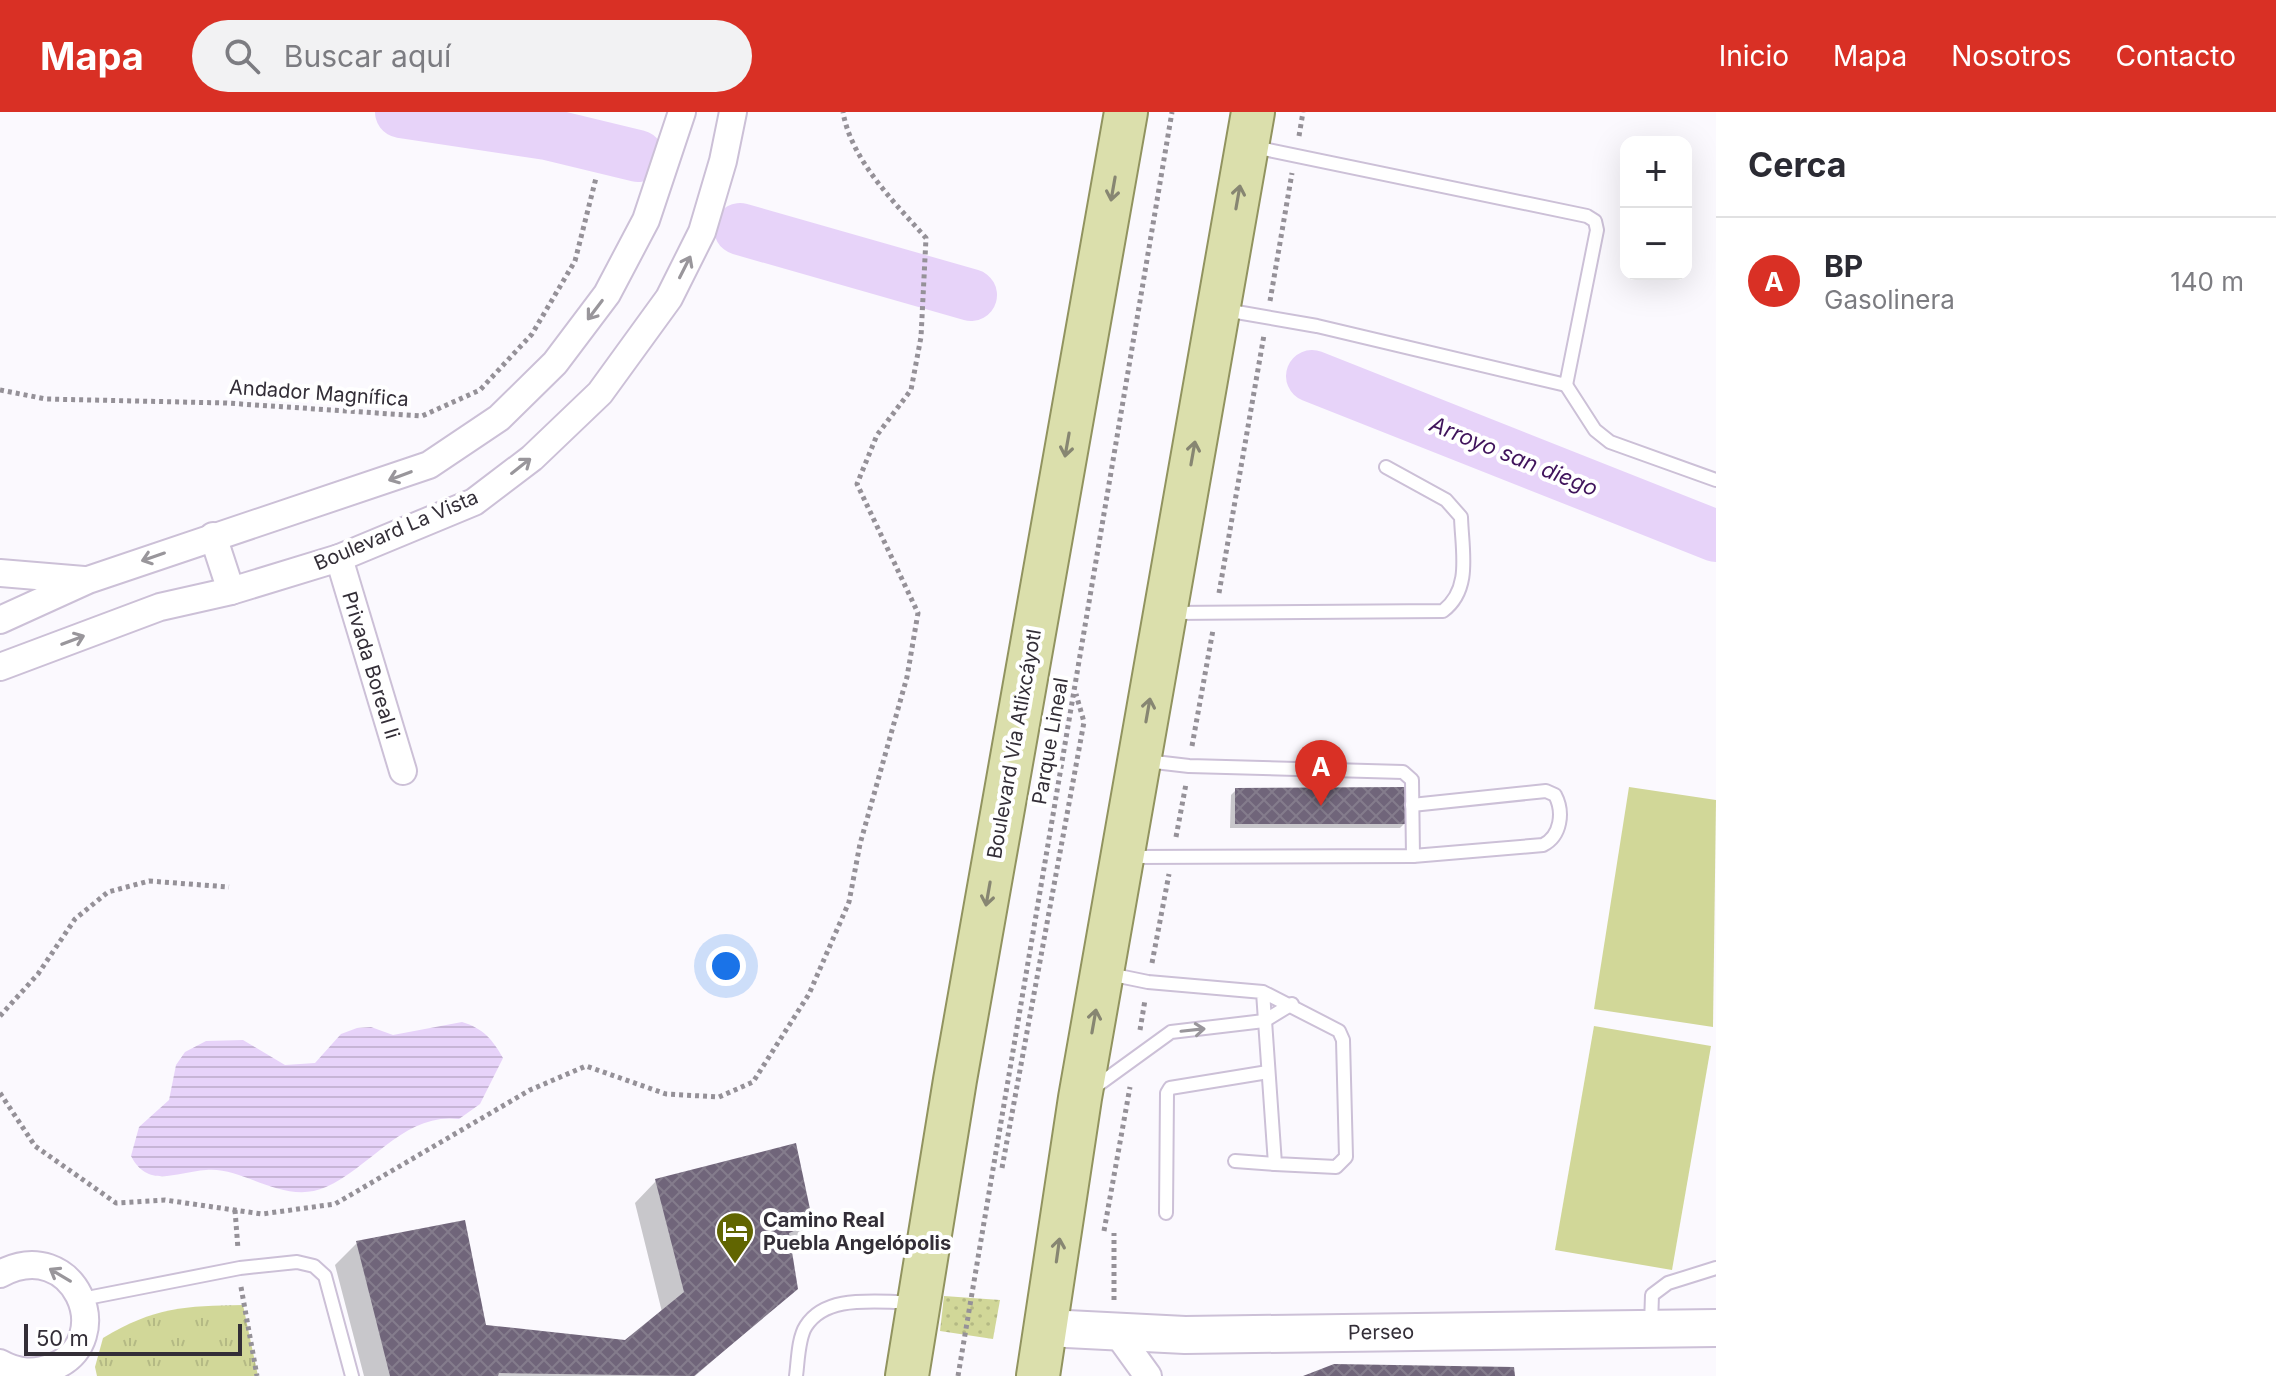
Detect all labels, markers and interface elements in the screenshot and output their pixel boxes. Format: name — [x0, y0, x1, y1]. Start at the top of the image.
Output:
search box — [192, 20, 752, 92]
text: Mapa — [40, 33, 144, 79]
icon: search — [220, 34, 264, 78]
text: Buscar aquí — [284, 38, 451, 74]
text: Inicio — [1719, 39, 1789, 73]
text: Mapa — [1833, 39, 1907, 73]
text: Nosotros — [1951, 39, 2072, 73]
text: Contacto — [2116, 39, 2236, 73]
map controls — [1620, 136, 1692, 280]
button: + — [1620, 136, 1692, 208]
text: Cerca — [1748, 144, 1847, 185]
one-way arrow — [1104, 176, 1119, 201]
one-way arrow — [1231, 185, 1246, 211]
button: − — [1620, 208, 1692, 280]
text: BP — [1824, 248, 1863, 284]
one-way arrow — [677, 255, 693, 279]
text: A — [1764, 266, 1784, 297]
text: 140 m — [2170, 266, 2244, 297]
text: Gasolinera — [1824, 284, 1955, 315]
one-way arrow — [587, 299, 604, 321]
street label: Andador Magnífica — [228, 375, 410, 411]
water label: Arroyo san diego — [1426, 410, 1602, 501]
one-way arrow — [1059, 432, 1074, 457]
one-way arrow — [1187, 441, 1202, 467]
one-way arrow — [510, 458, 531, 475]
one-way arrow — [388, 470, 413, 484]
street label: Boulevard La Vista — [310, 485, 482, 575]
one-way arrow — [141, 551, 166, 566]
street label: Privada Boreal Ii — [337, 588, 405, 742]
street label: Boulevard Vía Atlixcáyotl — [982, 627, 1046, 861]
one-way arrow — [60, 632, 85, 646]
street label: Parque Lineal — [1027, 676, 1073, 806]
one-way arrow — [1142, 697, 1157, 723]
pin: A — [1295, 740, 1347, 806]
one-way arrow — [979, 881, 994, 906]
your location — [706, 946, 746, 986]
one-way arrow — [1087, 1009, 1102, 1034]
one-way arrow — [1179, 1022, 1206, 1037]
place label: Camino Real Puebla Angelópolis — [763, 1208, 951, 1255]
hotel icon: Camino Real Puebla Angelópolis — [714, 1210, 756, 1265]
one-way arrow — [1051, 1238, 1066, 1264]
one-way arrow — [49, 1266, 72, 1282]
street label: Perseo — [1348, 1319, 1414, 1345]
scale bar — [24, 1320, 242, 1356]
text: 50 m — [36, 1325, 89, 1351]

